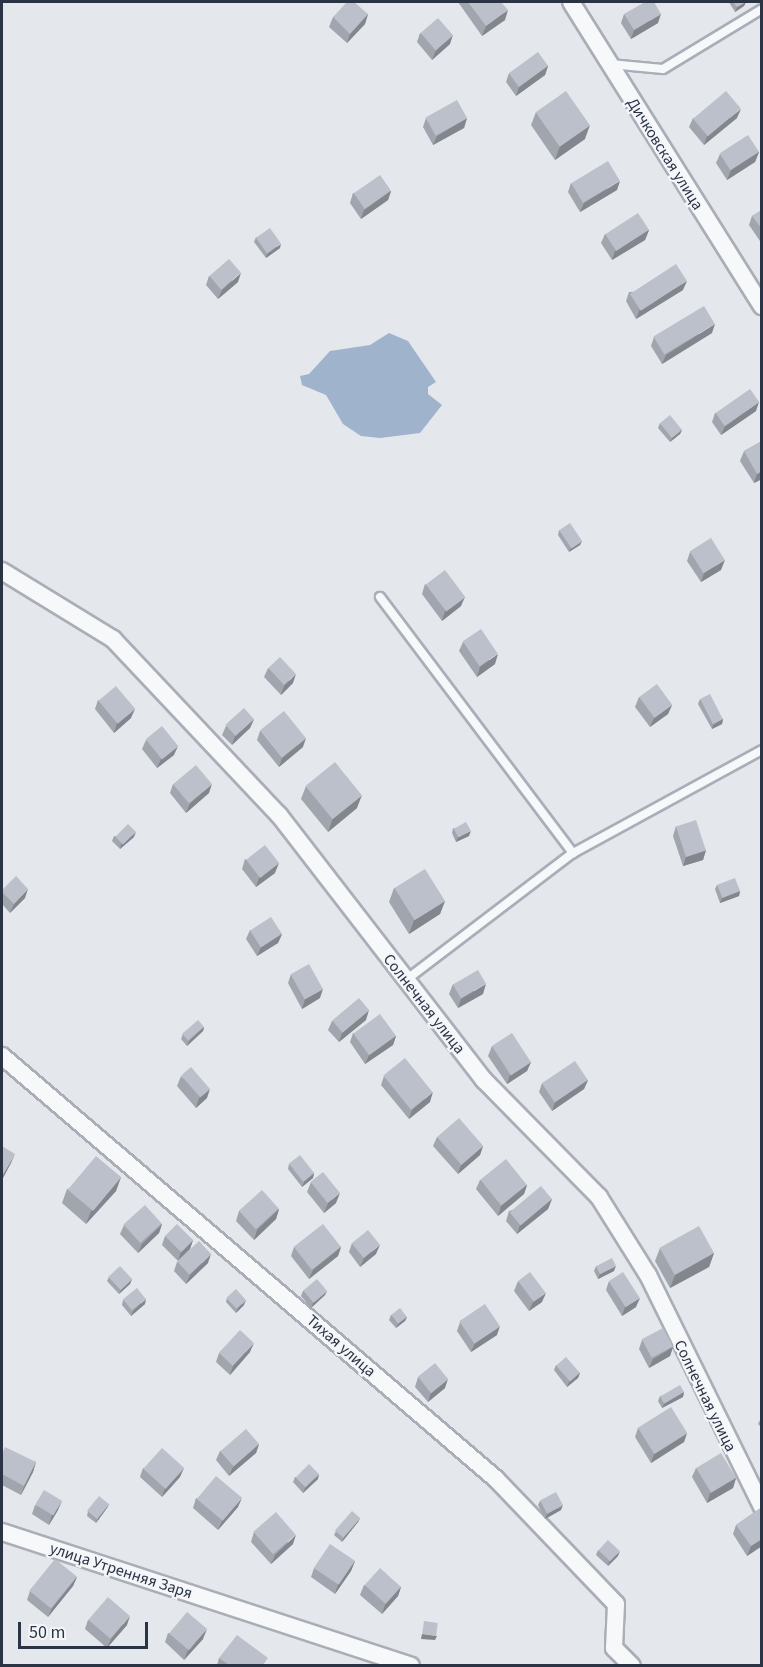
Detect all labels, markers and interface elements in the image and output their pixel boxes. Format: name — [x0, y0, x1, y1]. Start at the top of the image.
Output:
street label: Дичковская улица — [623, 94, 707, 214]
street label: Солнечная улица — [379, 950, 469, 1058]
street label: Тихая улица — [303, 1311, 379, 1381]
street label: Солнечная улица — [670, 1337, 740, 1455]
street label: улица Утренняя Заря — [47, 1539, 195, 1603]
scale bar — [21, 1610, 152, 1648]
text: 50 m — [29, 1620, 65, 1645]

